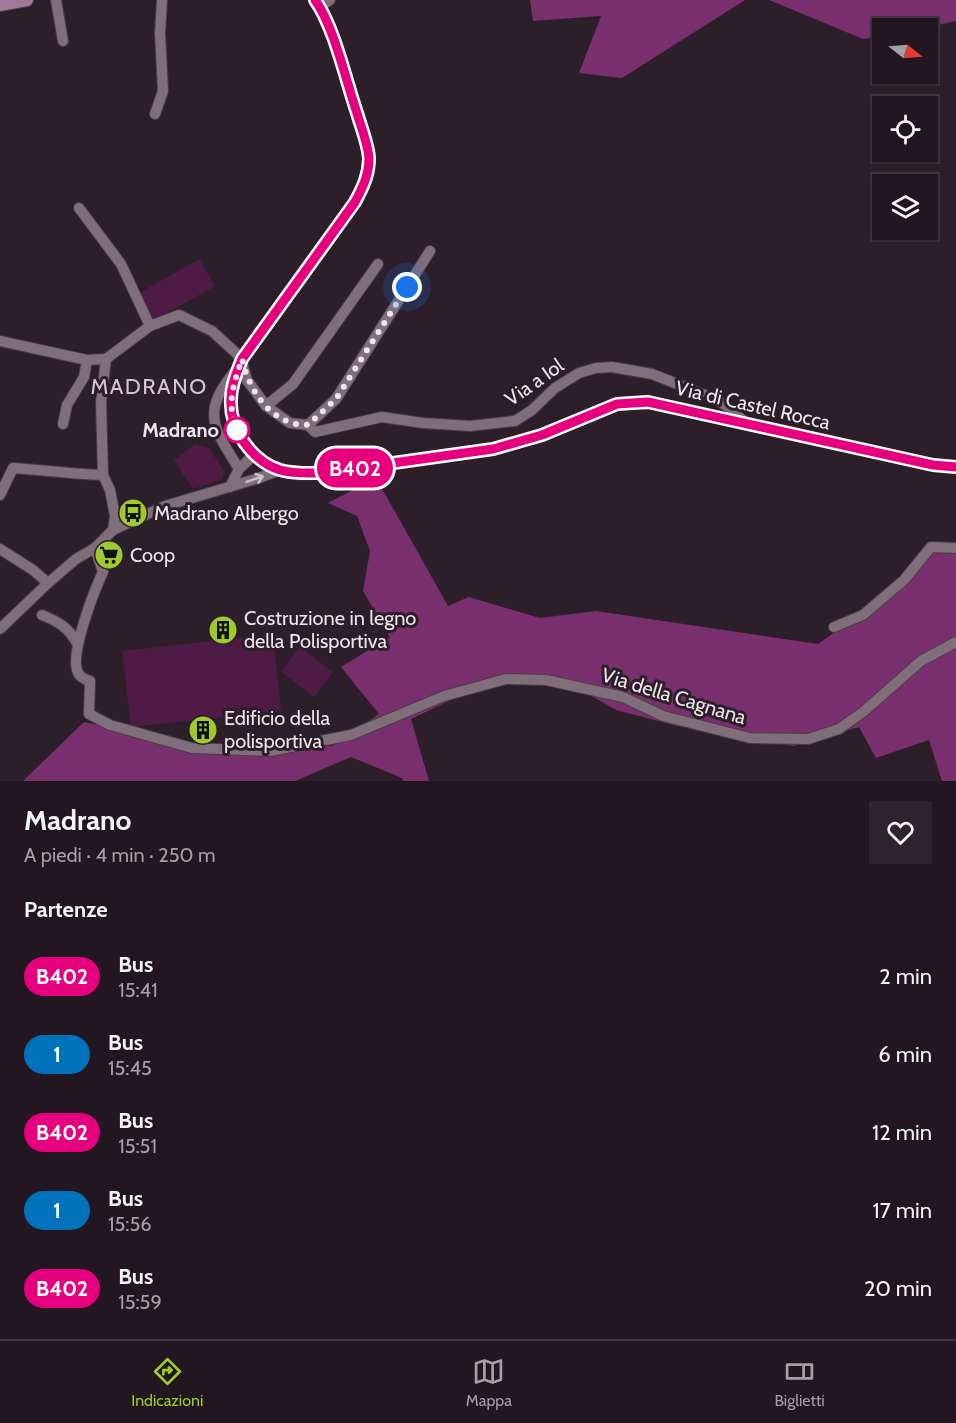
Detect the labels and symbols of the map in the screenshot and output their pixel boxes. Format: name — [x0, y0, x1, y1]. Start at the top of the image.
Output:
north arrow — [872, 18, 938, 84]
your location — [392, 272, 422, 302]
street label: Via a Iol — [500, 353, 568, 411]
district label: MADRANO — [90, 373, 208, 400]
street label: Via di Castel Rocca — [673, 376, 833, 435]
marker: Madrano — [224, 417, 250, 443]
place label: Madrano — [142, 418, 219, 442]
line badge: B402 — [313, 448, 397, 488]
one-way arrow — [245, 473, 264, 484]
bus stop icon: Madrano Albergo — [117, 497, 149, 529]
place label: Madrano Albergo — [154, 501, 299, 525]
supermarket icon: Coop — [93, 539, 125, 571]
place label: Coop — [130, 543, 175, 567]
place label: Costruzione in legno della Polisportiva — [244, 606, 416, 653]
building icon: Costruzione in legno della Polisportiva — [207, 614, 239, 646]
street label: Via della Cagnana — [599, 663, 749, 729]
place label: Edificio della polisportiva — [224, 706, 331, 753]
building icon: Edificio della polisportiva — [187, 714, 219, 746]

